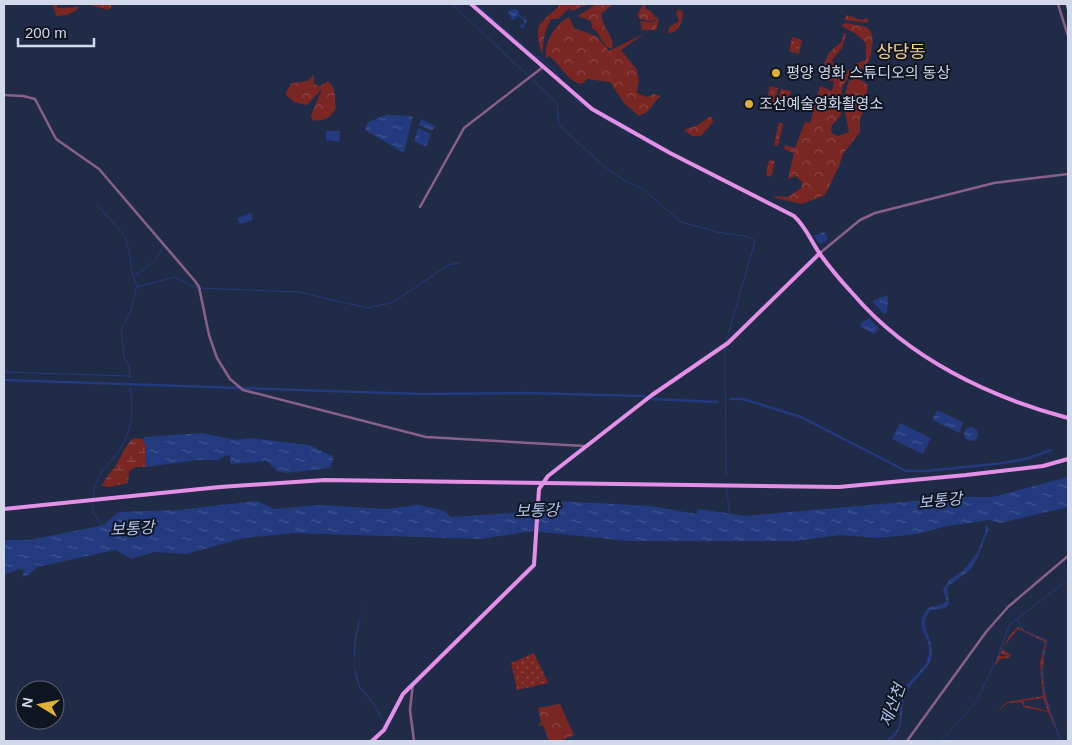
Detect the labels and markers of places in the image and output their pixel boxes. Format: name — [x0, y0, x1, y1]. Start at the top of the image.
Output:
place label: 평양 영화 스튜디오의 동상 — [786, 64, 951, 81]
marker: 평양 영화 스튜디오의 동상 — [770, 67, 782, 79]
place label: 조선예술영화촬영소 — [759, 95, 883, 112]
marker: 조선예술영화촬영소 — [743, 98, 755, 110]

